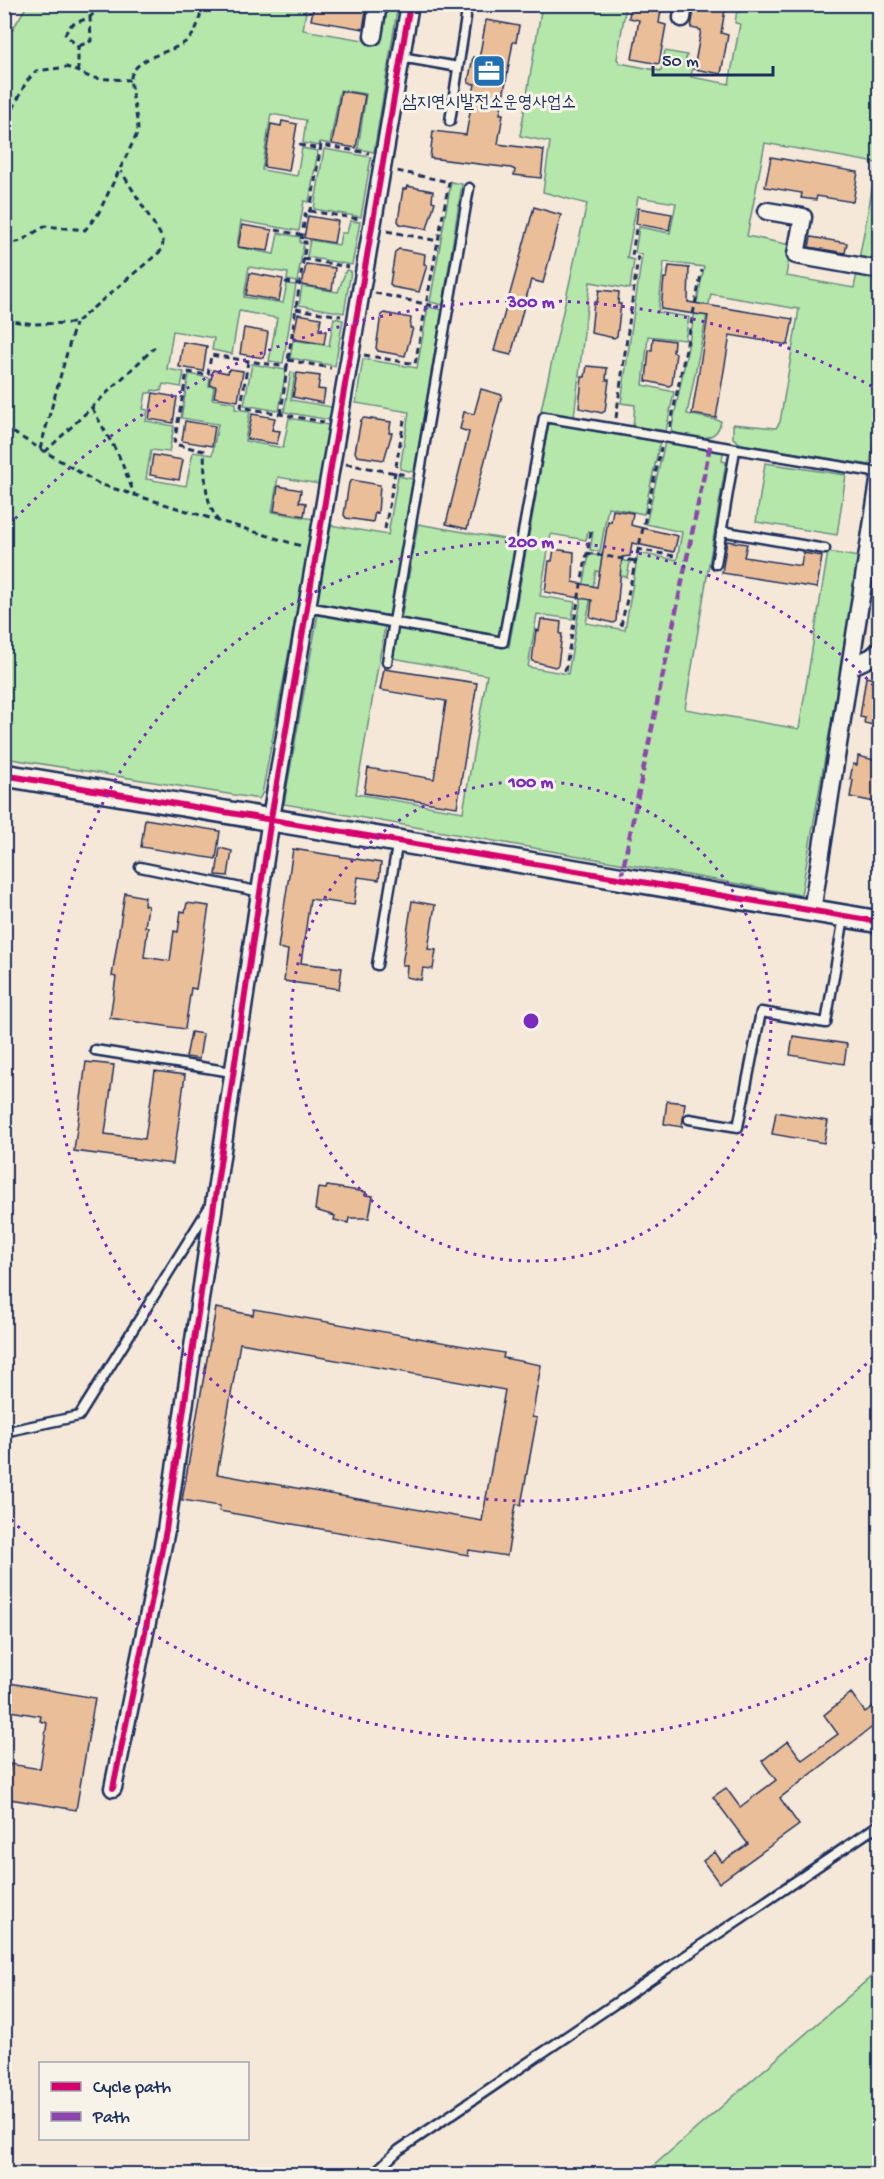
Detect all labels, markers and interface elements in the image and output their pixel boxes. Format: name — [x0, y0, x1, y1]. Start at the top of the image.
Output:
scale bar — [653, 39, 773, 77]
text: 50 m — [662, 52, 699, 73]
office icon: 삼지연시발전소운영사업소 — [471, 53, 507, 89]
place label: 삼지연시발전소운영사업소 — [402, 93, 576, 114]
text: 300 m — [507, 293, 555, 314]
text: 200 m — [508, 533, 554, 554]
text: 100 m — [508, 773, 554, 794]
centre of rings — [521, 1011, 541, 1031]
legend — [39, 2062, 249, 2140]
text: Cycle path — [93, 2078, 171, 2099]
text: Path — [92, 2108, 130, 2129]

